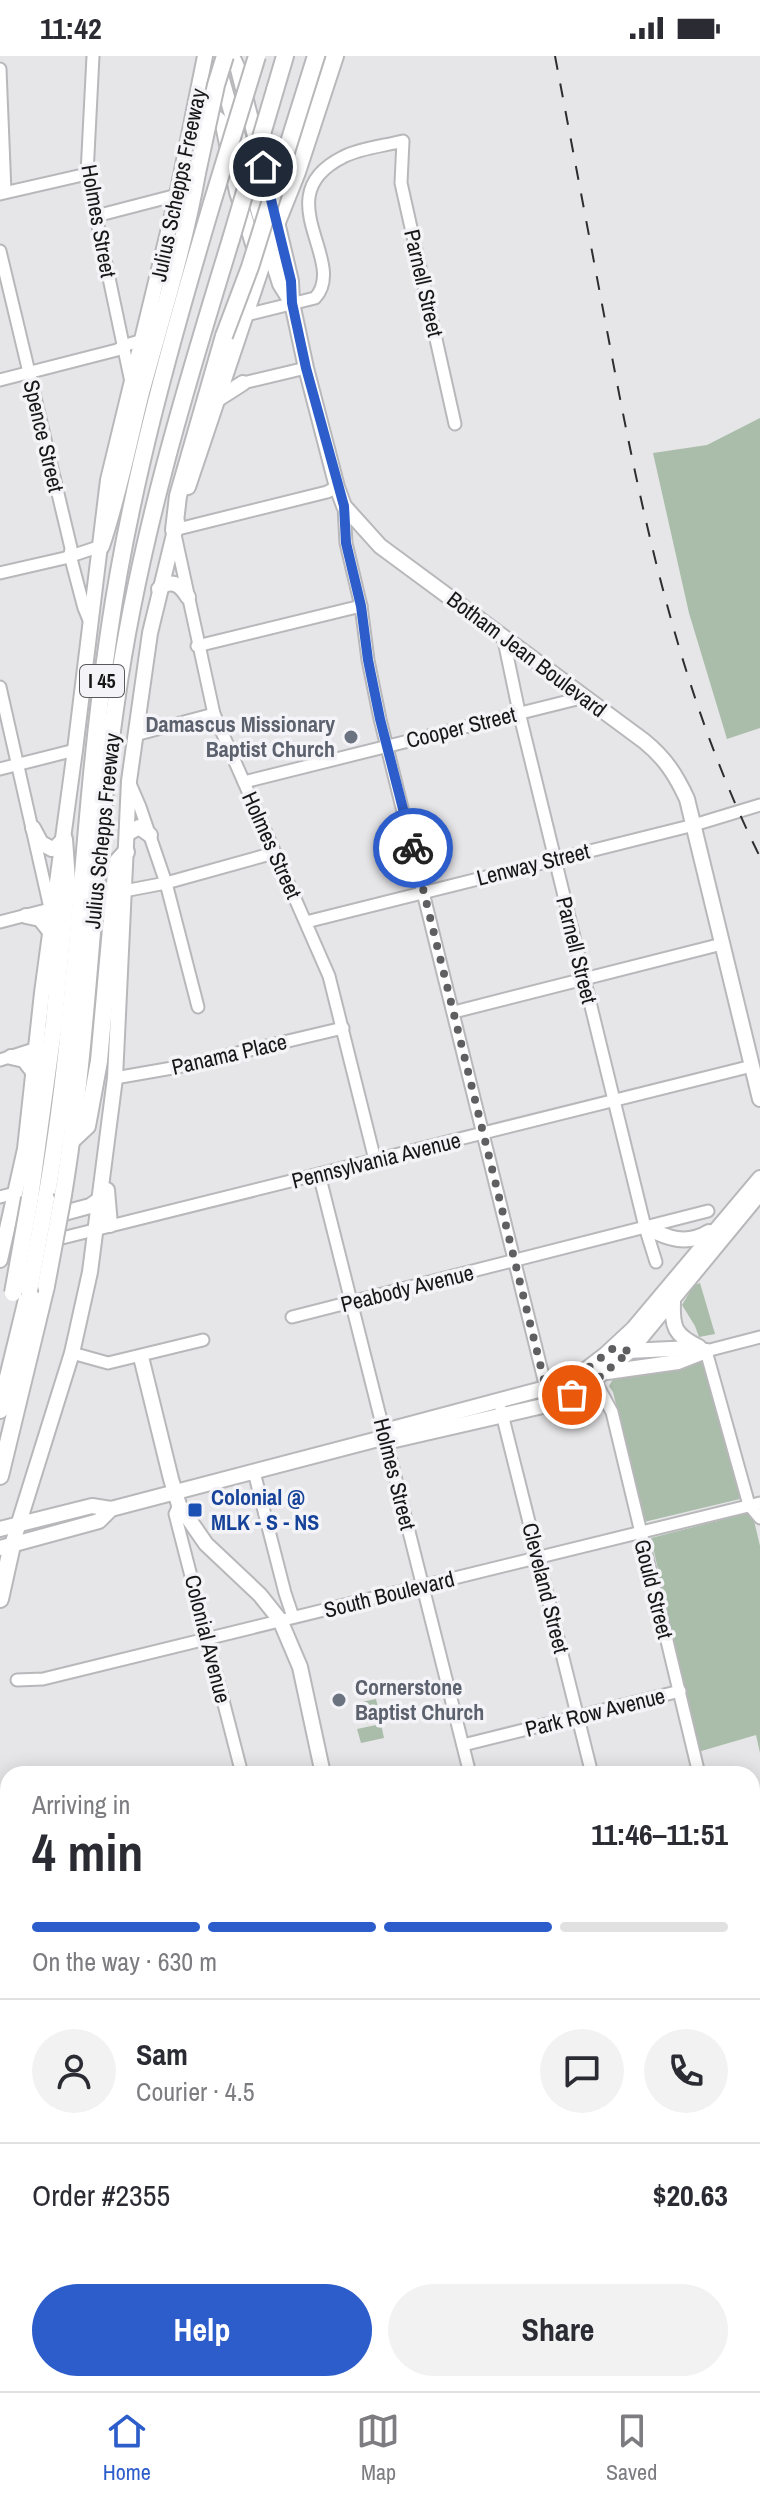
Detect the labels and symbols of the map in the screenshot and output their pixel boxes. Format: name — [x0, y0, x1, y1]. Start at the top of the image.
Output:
street label: Julius Schepps Freeway — [143, 86, 213, 284]
pin — [229, 133, 297, 201]
street label: Holmes Street — [74, 162, 124, 280]
street label: Parnell Street — [397, 226, 451, 340]
street label: Spence Street — [17, 377, 71, 495]
street label: Botham Jean Boulevard — [441, 584, 613, 724]
road number: I 45 — [80, 665, 124, 697]
street label: Cooper Street — [403, 699, 519, 755]
place label: Damascus Missionary Baptist Church — [145, 709, 335, 764]
marker: Damascus Missionary Baptist Church — [342, 728, 360, 746]
street label: Julius Schepps Freeway — [77, 732, 127, 930]
street label: Holmes Street — [235, 787, 309, 903]
courier — [373, 808, 453, 888]
street label: Lenway Street — [473, 835, 593, 893]
street label: Parnell Street — [549, 893, 605, 1007]
street label: Panama Place — [168, 1026, 290, 1082]
street label: Pennsylvania Avenue — [288, 1124, 464, 1196]
street label: Peabody Avenue — [337, 1257, 477, 1319]
pin — [538, 1361, 606, 1429]
street label: Holmes Street — [367, 1415, 423, 1533]
place label: Colonial @ MLK - S - NS — [211, 1482, 319, 1537]
marker: Colonial @ MLK - S - NS — [186, 1501, 204, 1519]
street label: Cleveland Street — [515, 1520, 577, 1656]
street label: Gould Street — [627, 1536, 681, 1642]
street label: South Boulevard — [321, 1563, 457, 1625]
street label: Colonial Avenue — [178, 1572, 238, 1706]
place label: Cornerstone Baptist Church — [355, 1672, 484, 1727]
street label: Park Row Avenue — [522, 1680, 668, 1744]
marker: Cornerstone Baptist Church — [330, 1691, 348, 1709]

